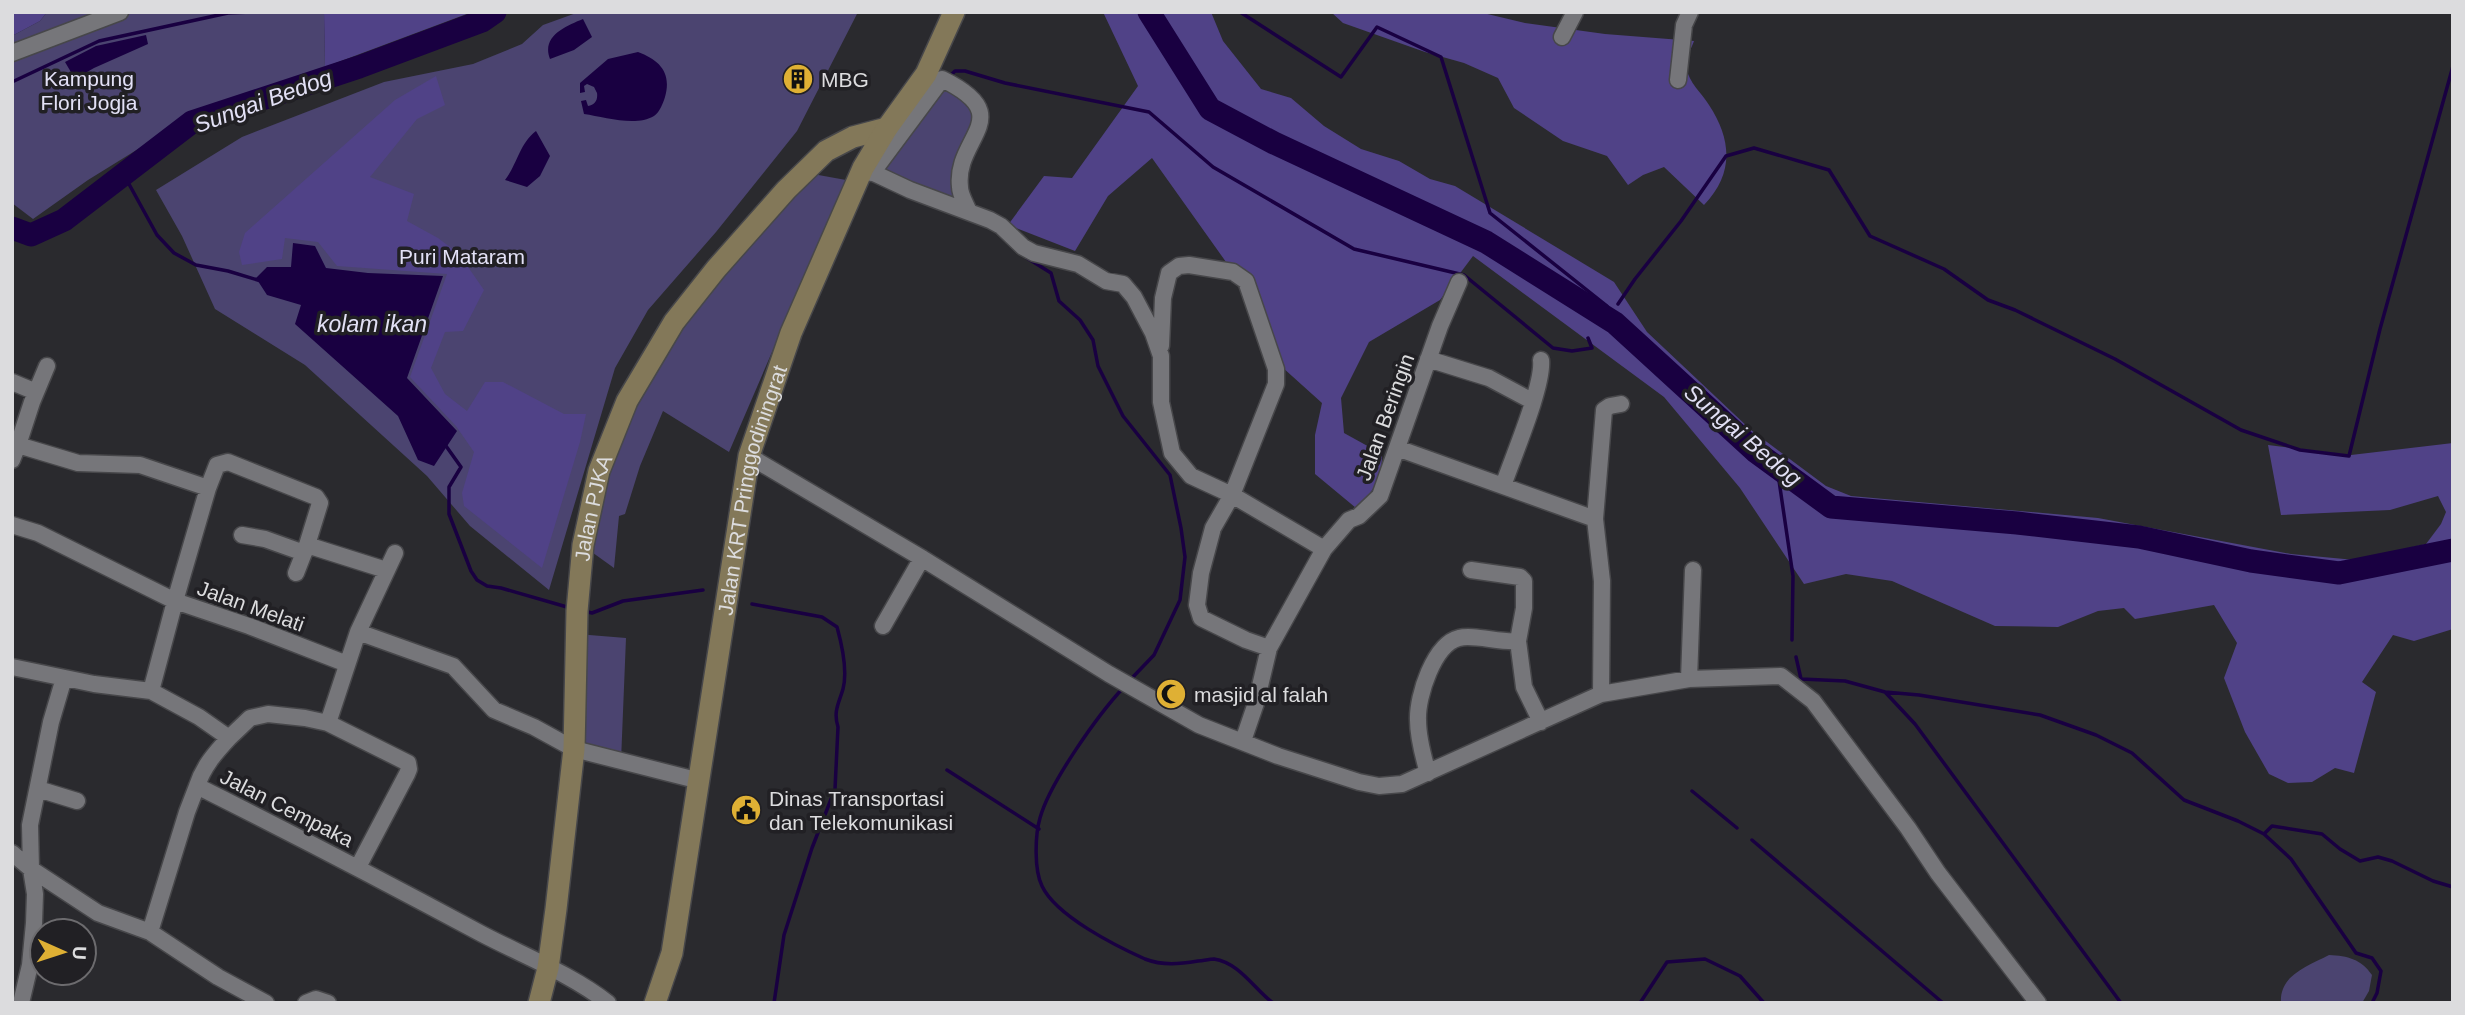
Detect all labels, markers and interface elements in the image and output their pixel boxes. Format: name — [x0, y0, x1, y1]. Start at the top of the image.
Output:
building icon: MBG — [781, 62, 815, 96]
water label: Sungai Bedog — [191, 64, 336, 138]
park label: Kampung Flori Jogja — [41, 67, 138, 114]
place label: MBG — [821, 68, 869, 91]
park label: Puri Mataram — [399, 245, 525, 268]
water label: kolam ikan — [317, 311, 427, 337]
street label: Jalan Beringin — [1351, 351, 1419, 483]
street label: Jalan KRT Pringgodiningrat — [713, 362, 791, 617]
water label: Sungai Bedog — [1679, 379, 1807, 492]
street label: Jalan PJKA — [570, 451, 616, 562]
street label: Jalan Melati — [194, 576, 308, 636]
mosque icon: masjid al falah — [1154, 677, 1188, 711]
place label: masjid al falah — [1194, 683, 1328, 706]
street label: Jalan Cempaka — [217, 765, 358, 852]
place label: Dinas Transportasi dan Telekomunikasi — [769, 787, 953, 834]
public building icon: Dinas Transportasi dan Telekomunikasi — [729, 793, 763, 827]
north arrow — [28, 917, 98, 987]
text: U — [69, 945, 90, 960]

